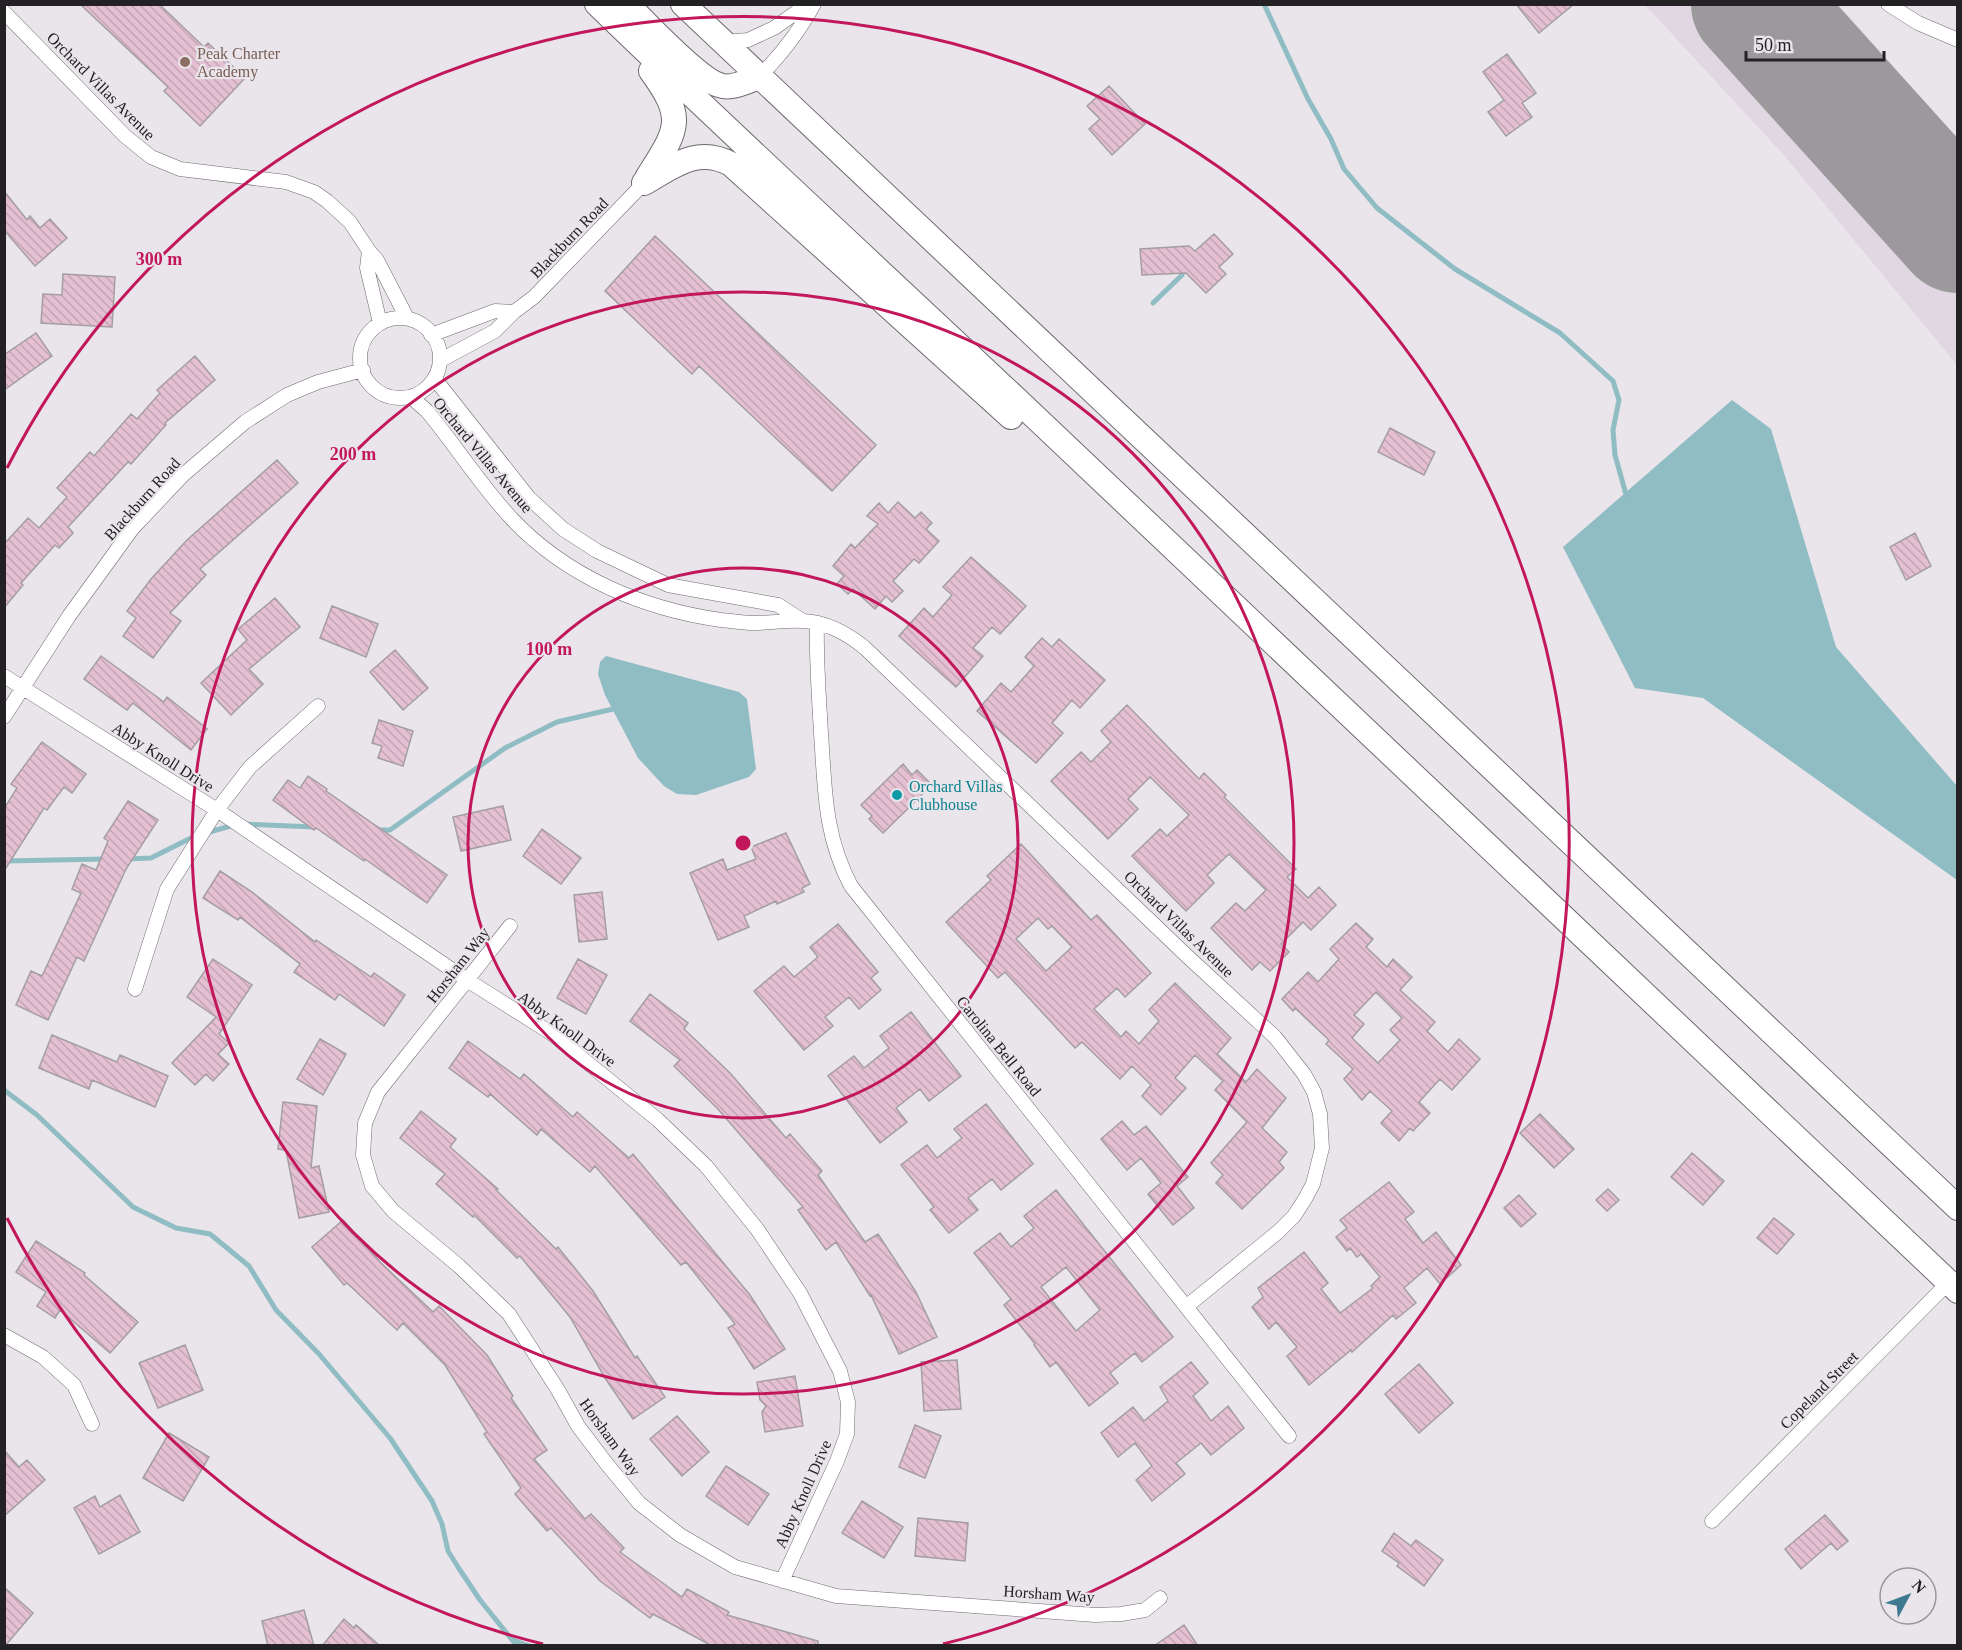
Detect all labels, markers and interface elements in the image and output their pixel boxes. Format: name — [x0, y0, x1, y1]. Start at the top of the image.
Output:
scale bar — [1746, 24, 1884, 62]
street label: Orchard Villas Avenue — [44, 29, 158, 143]
text: 50 m — [1755, 35, 1792, 55]
place label: Peak Charter Academy — [197, 45, 281, 81]
marker: Peak Charter Academy — [178, 55, 192, 69]
street label: Blackburn Road — [527, 195, 611, 281]
text: 300 m — [136, 249, 182, 269]
street label: Orchard Villas Avenue — [430, 394, 536, 516]
text: 200 m — [330, 444, 376, 464]
street label: Blackburn Road — [101, 455, 183, 543]
text: 100 m — [526, 639, 572, 659]
street label: Abby Knoll Drive — [109, 719, 217, 796]
place label: Orchard Villas Clubhouse — [909, 778, 1002, 813]
marker: Orchard Villas Clubhouse — [890, 788, 904, 802]
centre of rings — [733, 833, 753, 853]
street label: Orchard Villas Avenue — [1121, 867, 1237, 981]
street label: Horsham Way — [423, 924, 494, 1007]
street label: Abby Knoll Drive — [514, 988, 619, 1071]
street label: Carolina Bell Road — [954, 993, 1044, 1099]
street label: Copeland Street — [1777, 1347, 1862, 1433]
street label: Horsham Way — [575, 1395, 644, 1480]
street label: Abby Knoll Drive — [772, 1437, 835, 1551]
north arrow — [1878, 1566, 1938, 1626]
text: N — [1909, 1577, 1929, 1597]
street label: Horsham Way — [1003, 1582, 1095, 1607]

